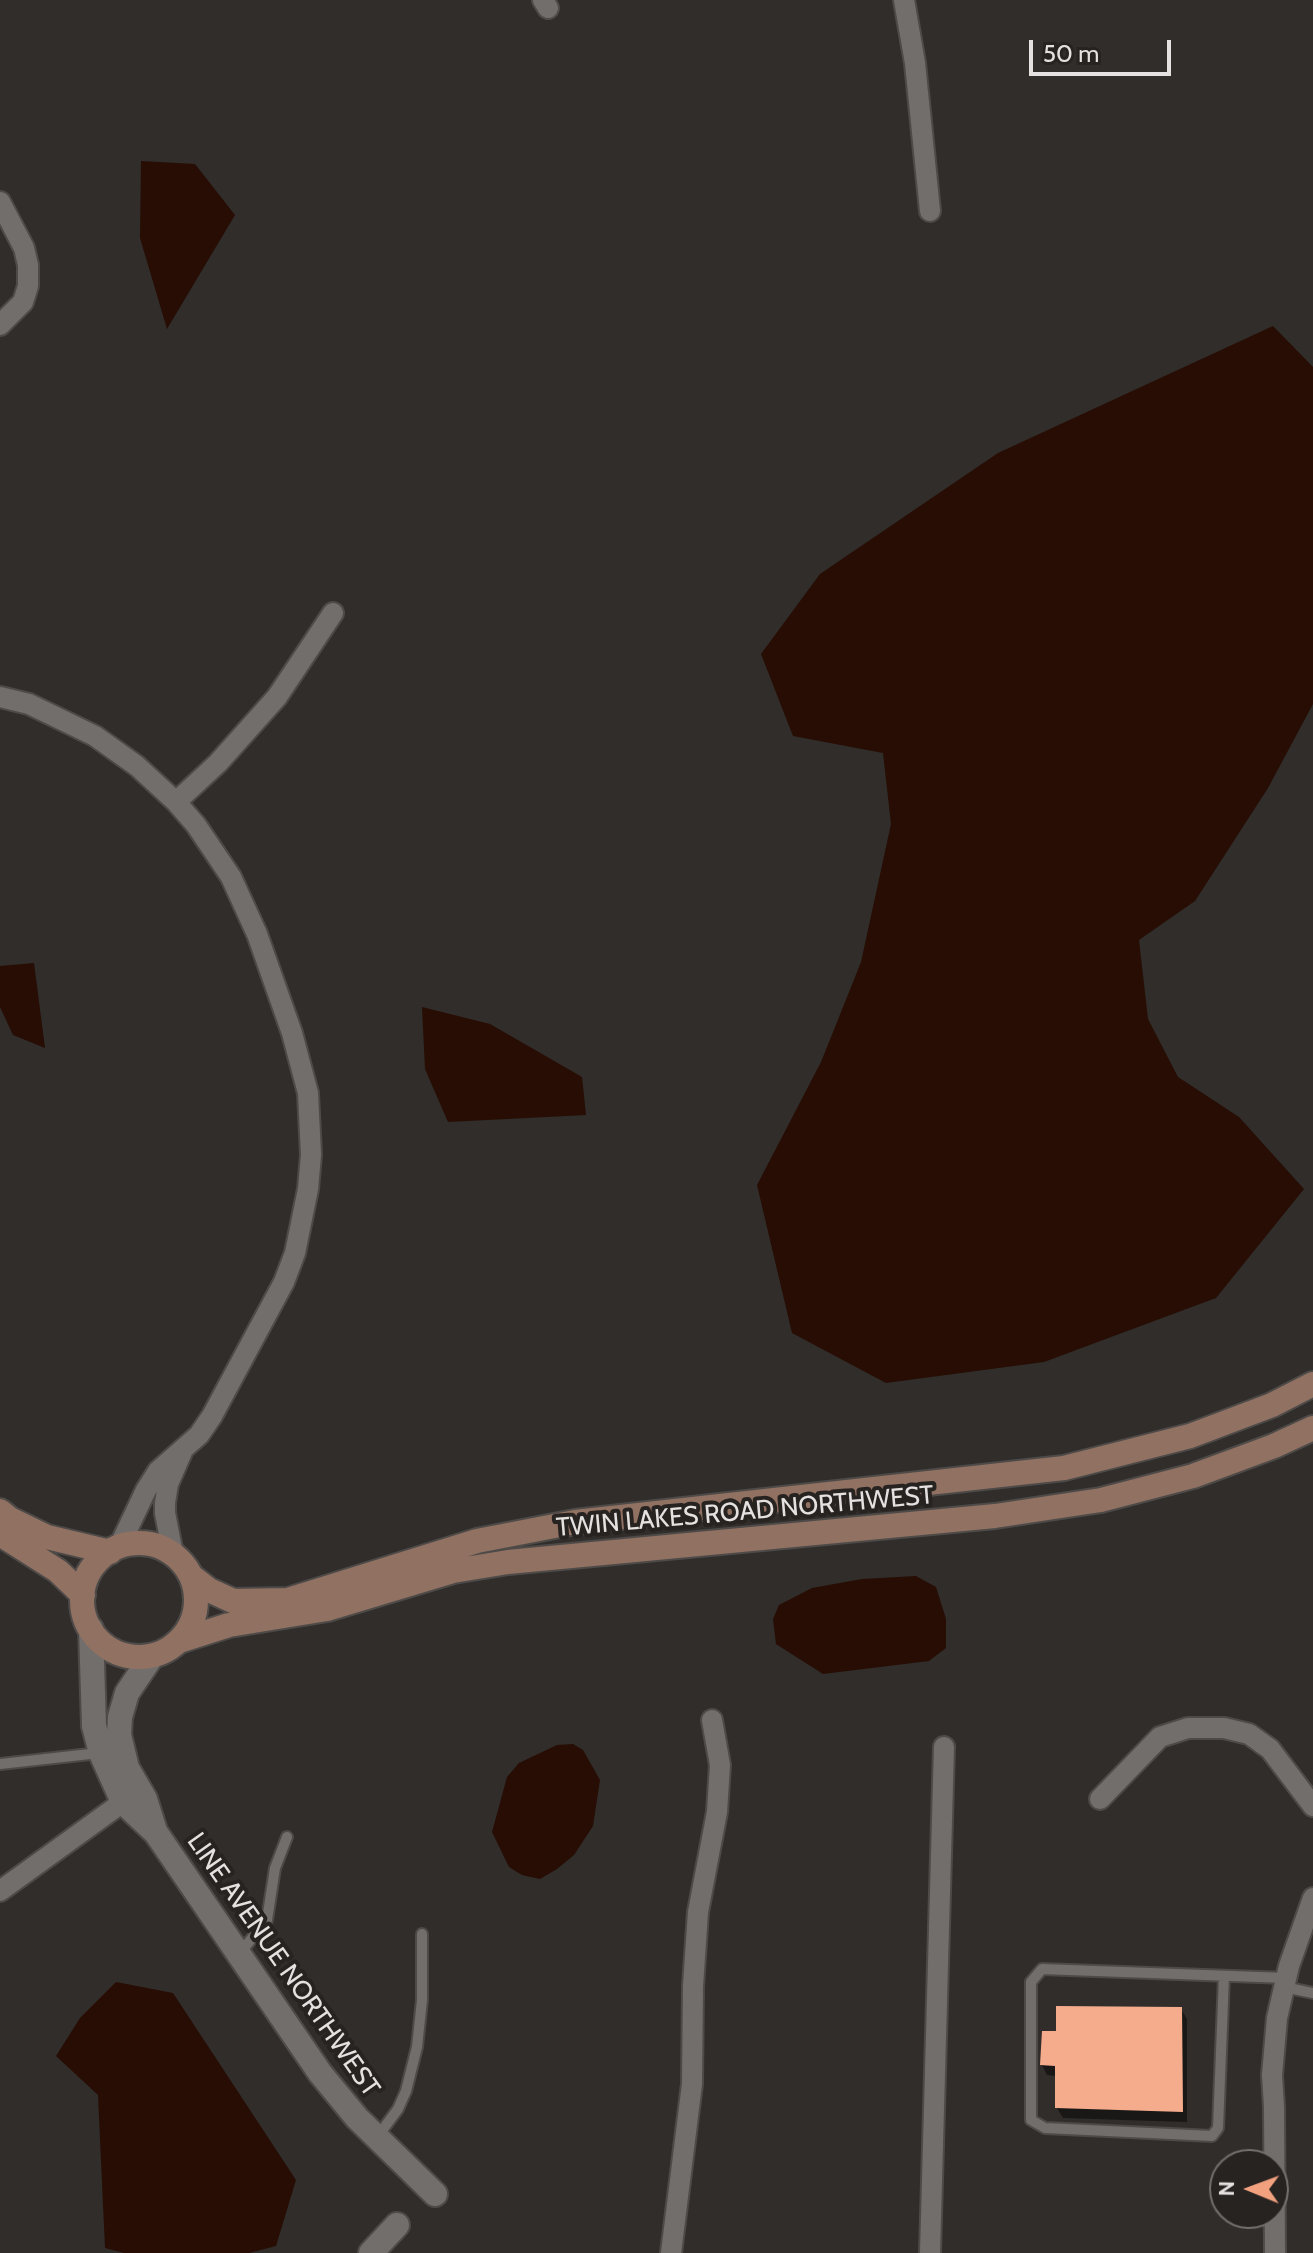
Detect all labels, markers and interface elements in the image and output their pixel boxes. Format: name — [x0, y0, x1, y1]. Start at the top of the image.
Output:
scale bar — [1033, 24, 1175, 74]
text: 50 m — [1043, 39, 1099, 68]
street label: TWIN LAKES ROAD NORTHWEST — [555, 1480, 935, 1544]
street label: LINE AVENUE NORTHWEST — [180, 1827, 386, 2103]
north arrow — [1209, 2149, 1289, 2229]
text: N — [1213, 2181, 1240, 2197]

